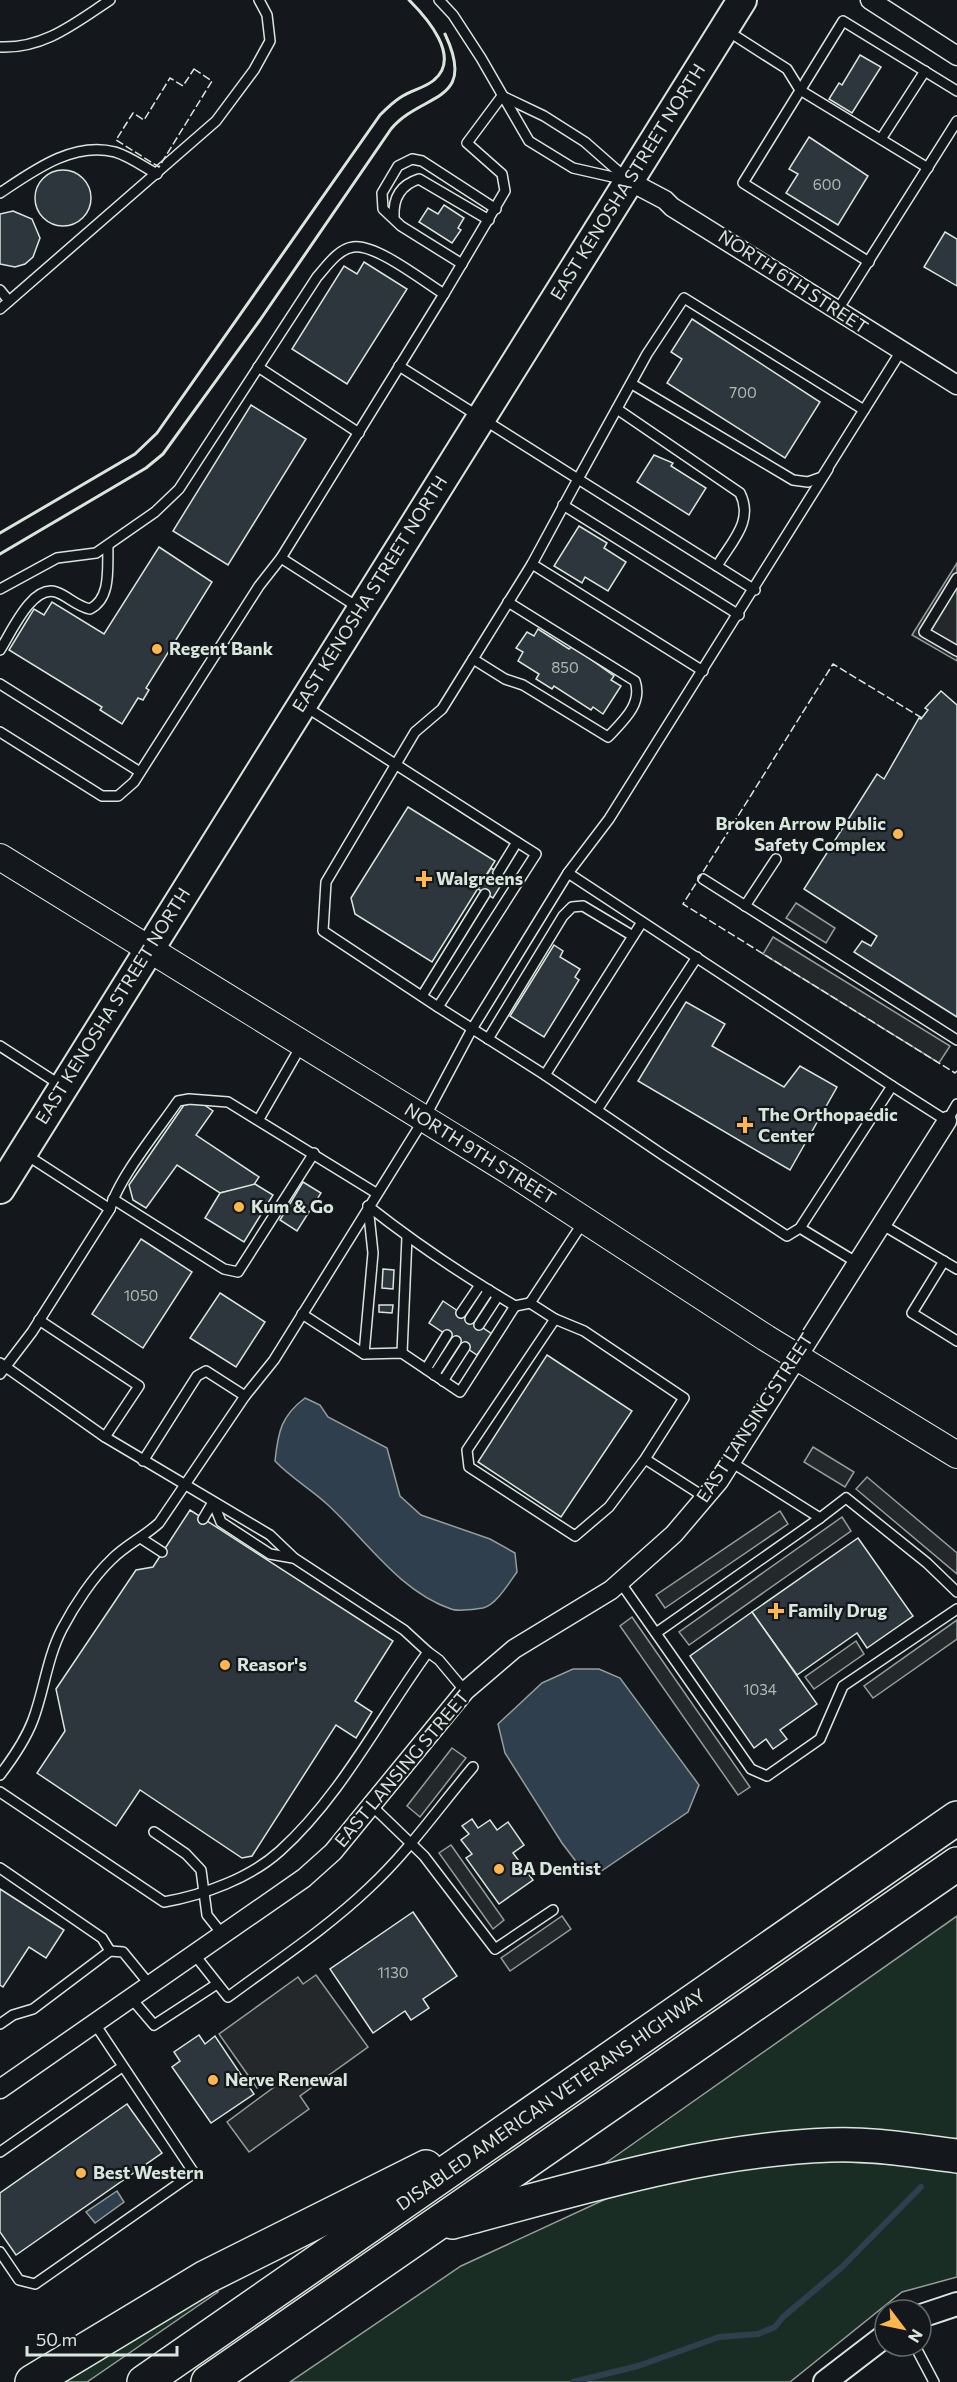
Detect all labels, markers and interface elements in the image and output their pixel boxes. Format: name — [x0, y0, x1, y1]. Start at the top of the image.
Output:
street label: EAST KENOSHA STREET NORTH — [545, 59, 709, 304]
house number: 600 — [813, 175, 841, 193]
street label: NORTH 6TH STREET — [715, 225, 873, 338]
house number: 700 — [729, 383, 757, 401]
street label: EAST KENOSHA STREET NORTH — [287, 471, 451, 716]
place label: Regent Bank — [169, 637, 274, 659]
marker: Regent Bank — [150, 642, 164, 656]
house number: 850 — [551, 658, 579, 676]
place label: Broken Arrow Public Safety Complex — [715, 812, 886, 855]
marker: Broken Arrow Public Safety Complex — [891, 827, 905, 841]
place label: Walgreens — [436, 867, 523, 889]
marker: Walgreens — [417, 872, 431, 886]
street label: EAST KENOSHA STREET NORTH — [30, 883, 194, 1128]
street label: NORTH 9TH STREET — [401, 1098, 560, 1209]
place label: The Orthopaedic Center — [758, 1103, 898, 1146]
marker: The Orthopaedic Center — [736, 1116, 754, 1134]
place label: Kum & Go — [251, 1195, 334, 1217]
marker: Kum & Go — [232, 1200, 246, 1214]
house number: 1050 — [124, 1286, 158, 1304]
street label: EAST LANSING STREET — [691, 1329, 817, 1506]
place label: Family Drug — [788, 1599, 887, 1621]
marker: Family Drug — [769, 1604, 783, 1618]
place label: Reasor's — [237, 1653, 307, 1675]
marker: Reasor's — [218, 1658, 232, 1672]
house number: 1034 — [743, 1680, 777, 1698]
street label: EAST LANSING STREET — [329, 1686, 473, 1851]
place label: BA Dentist — [511, 1857, 601, 1879]
marker: BA Dentist — [492, 1862, 506, 1876]
house number: 1130 — [377, 1963, 409, 1981]
street label: DISABLED AMERICAN VETERANS HIGHWAY — [392, 1983, 709, 2215]
place label: Nerve Renewal — [225, 2068, 348, 2090]
marker: Nerve Renewal — [206, 2073, 220, 2087]
place label: Best Western — [93, 2161, 204, 2183]
marker: Best Western — [74, 2166, 88, 2180]
north arrow — [873, 2298, 933, 2358]
scale bar — [27, 2319, 177, 2357]
text: N — [905, 2326, 927, 2346]
text: 50 m — [36, 2328, 77, 2350]

